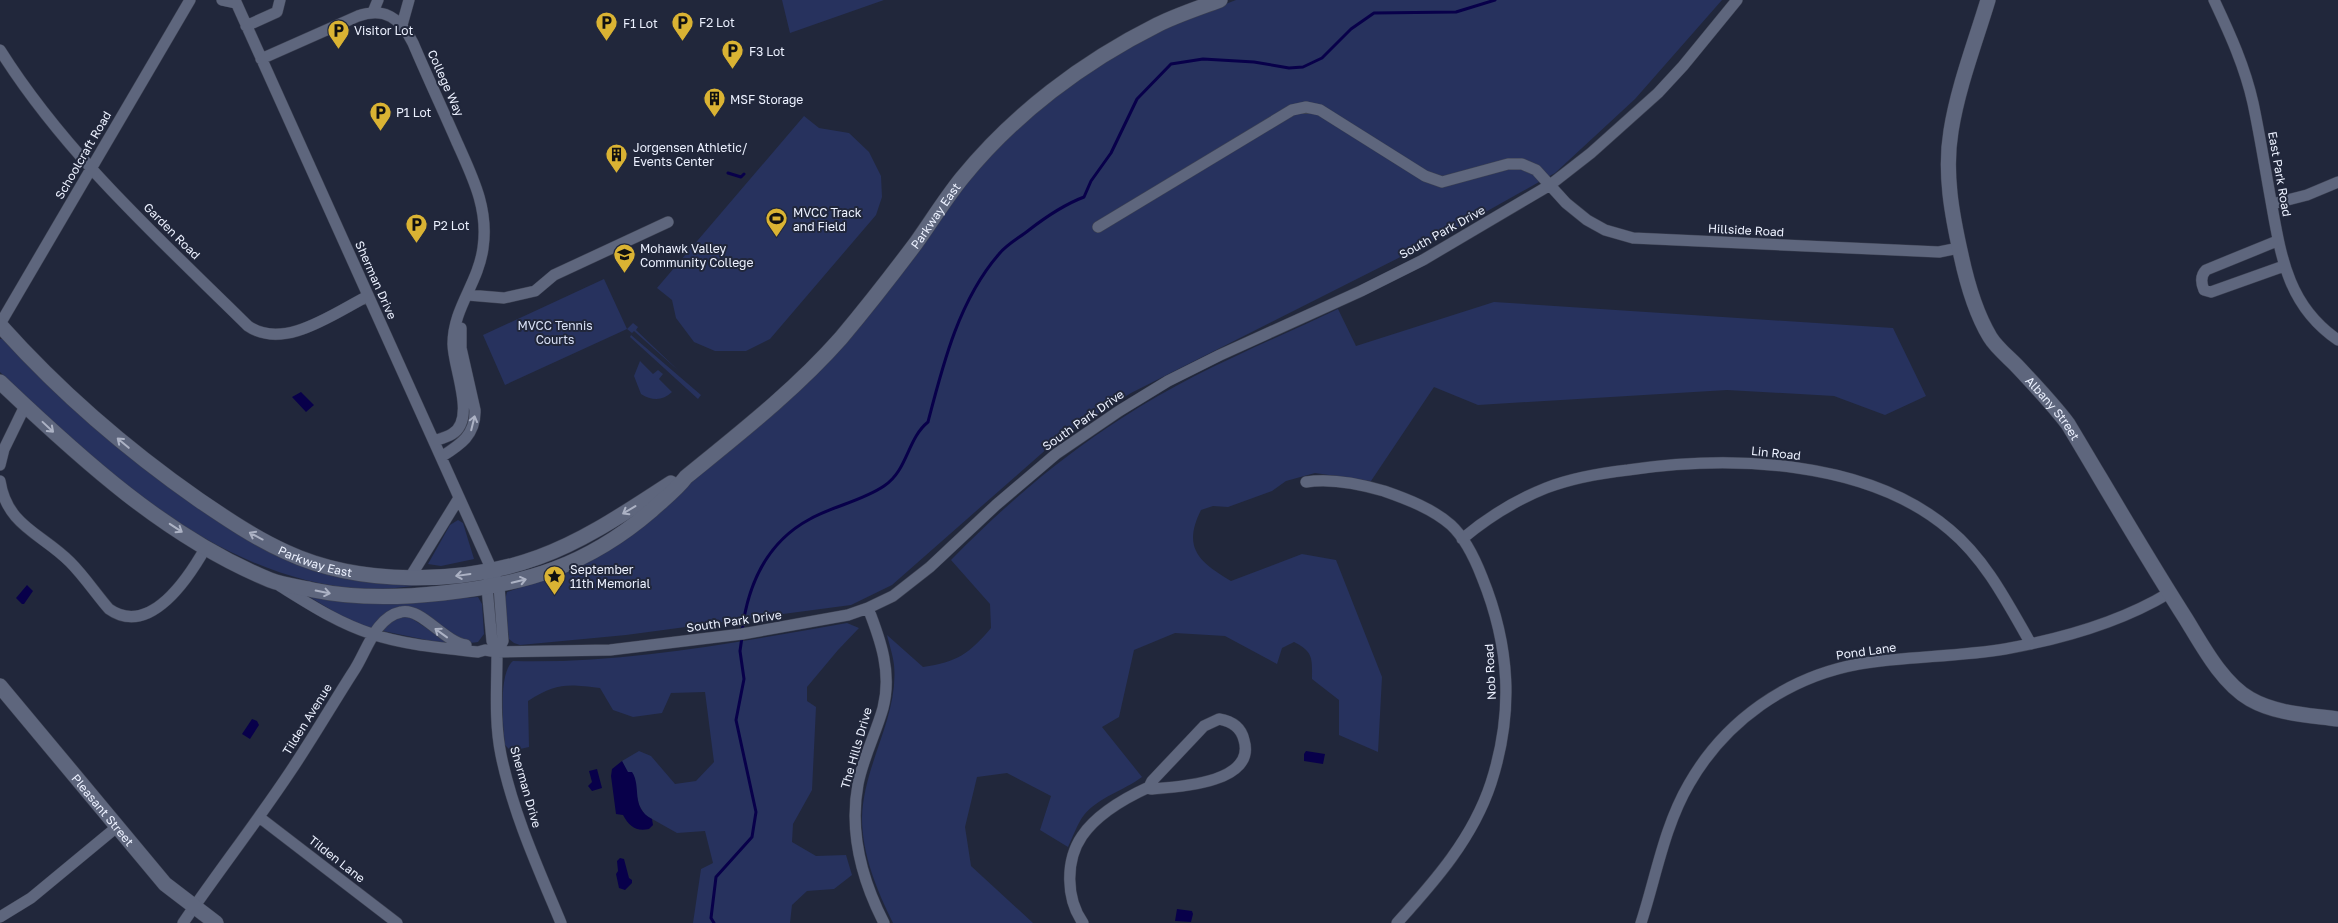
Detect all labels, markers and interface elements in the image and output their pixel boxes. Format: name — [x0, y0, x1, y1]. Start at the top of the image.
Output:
parking icon: F2 Lot — [671, 10, 695, 41]
parking icon: F1 Lot — [595, 11, 619, 42]
place label: F2 Lot — [699, 15, 735, 30]
place label: F1 Lot — [623, 16, 658, 31]
parking icon: Visitor Lot — [326, 18, 350, 49]
place label: Visitor Lot — [354, 23, 413, 38]
parking icon: F3 Lot — [721, 39, 745, 70]
place label: F3 Lot — [749, 44, 785, 59]
street label: College Way — [425, 47, 468, 119]
building icon: MSF Storage — [702, 87, 726, 118]
place label: MSF Storage — [730, 92, 803, 107]
parking icon: P1 Lot — [368, 100, 392, 131]
place label: P1 Lot — [396, 105, 432, 120]
street label: Schoolcraft Road — [52, 108, 114, 202]
street label: East Park Road — [2265, 130, 2295, 218]
place label: Jorgensen Athletic/ Events Center — [633, 140, 748, 169]
building icon: Jorgensen Athletic/ Events Center — [605, 142, 629, 173]
street label: Parkway East — [907, 179, 963, 251]
street label: Garden Road — [141, 200, 203, 262]
street label: South Park Drive — [1396, 202, 1488, 262]
place label: MVCC Track and Field — [793, 205, 862, 234]
sports icon: MVCC Track and Field — [765, 207, 789, 238]
parking icon: P2 Lot — [405, 213, 429, 244]
place label: P2 Lot — [433, 218, 470, 233]
street label: Hillside Road — [1707, 221, 1785, 239]
street label: Sherman Drive — [352, 238, 400, 322]
place label: Mohawk Valley Community College — [640, 241, 753, 270]
school or university icon: Mohawk Valley Community College — [612, 243, 636, 274]
park label: MVCC Tennis Courts — [517, 318, 593, 347]
street label: Albany Street — [2023, 373, 2083, 443]
street label: South Park Drive — [1039, 386, 1127, 454]
one-way arrow — [469, 416, 478, 432]
one-way arrow — [42, 421, 55, 433]
one-way arrow — [117, 437, 130, 449]
street label: Lin Road — [1750, 443, 1802, 463]
one-way arrow — [623, 505, 637, 515]
one-way arrow — [168, 523, 182, 533]
one-way arrow — [249, 531, 264, 540]
street label: Parkway East — [276, 542, 354, 580]
place label: September 11th Memorial — [570, 562, 651, 591]
place icon: September 11th Memorial — [542, 564, 566, 595]
one-way arrow — [456, 570, 472, 580]
one-way arrow — [510, 576, 526, 585]
one-way arrow — [315, 588, 331, 597]
street label: South Park Drive — [685, 607, 783, 635]
one-way arrow — [435, 627, 448, 638]
street label: Pond Lane — [1835, 639, 1897, 663]
street label: Nob Road — [1481, 644, 1499, 700]
street label: Tilden Avenue — [279, 680, 335, 758]
street label: The Hills Drive — [837, 706, 875, 790]
street label: Sherman Drive — [507, 744, 545, 830]
street label: Pleasant Street — [69, 771, 137, 849]
street label: Tilden Lane — [306, 832, 368, 886]

